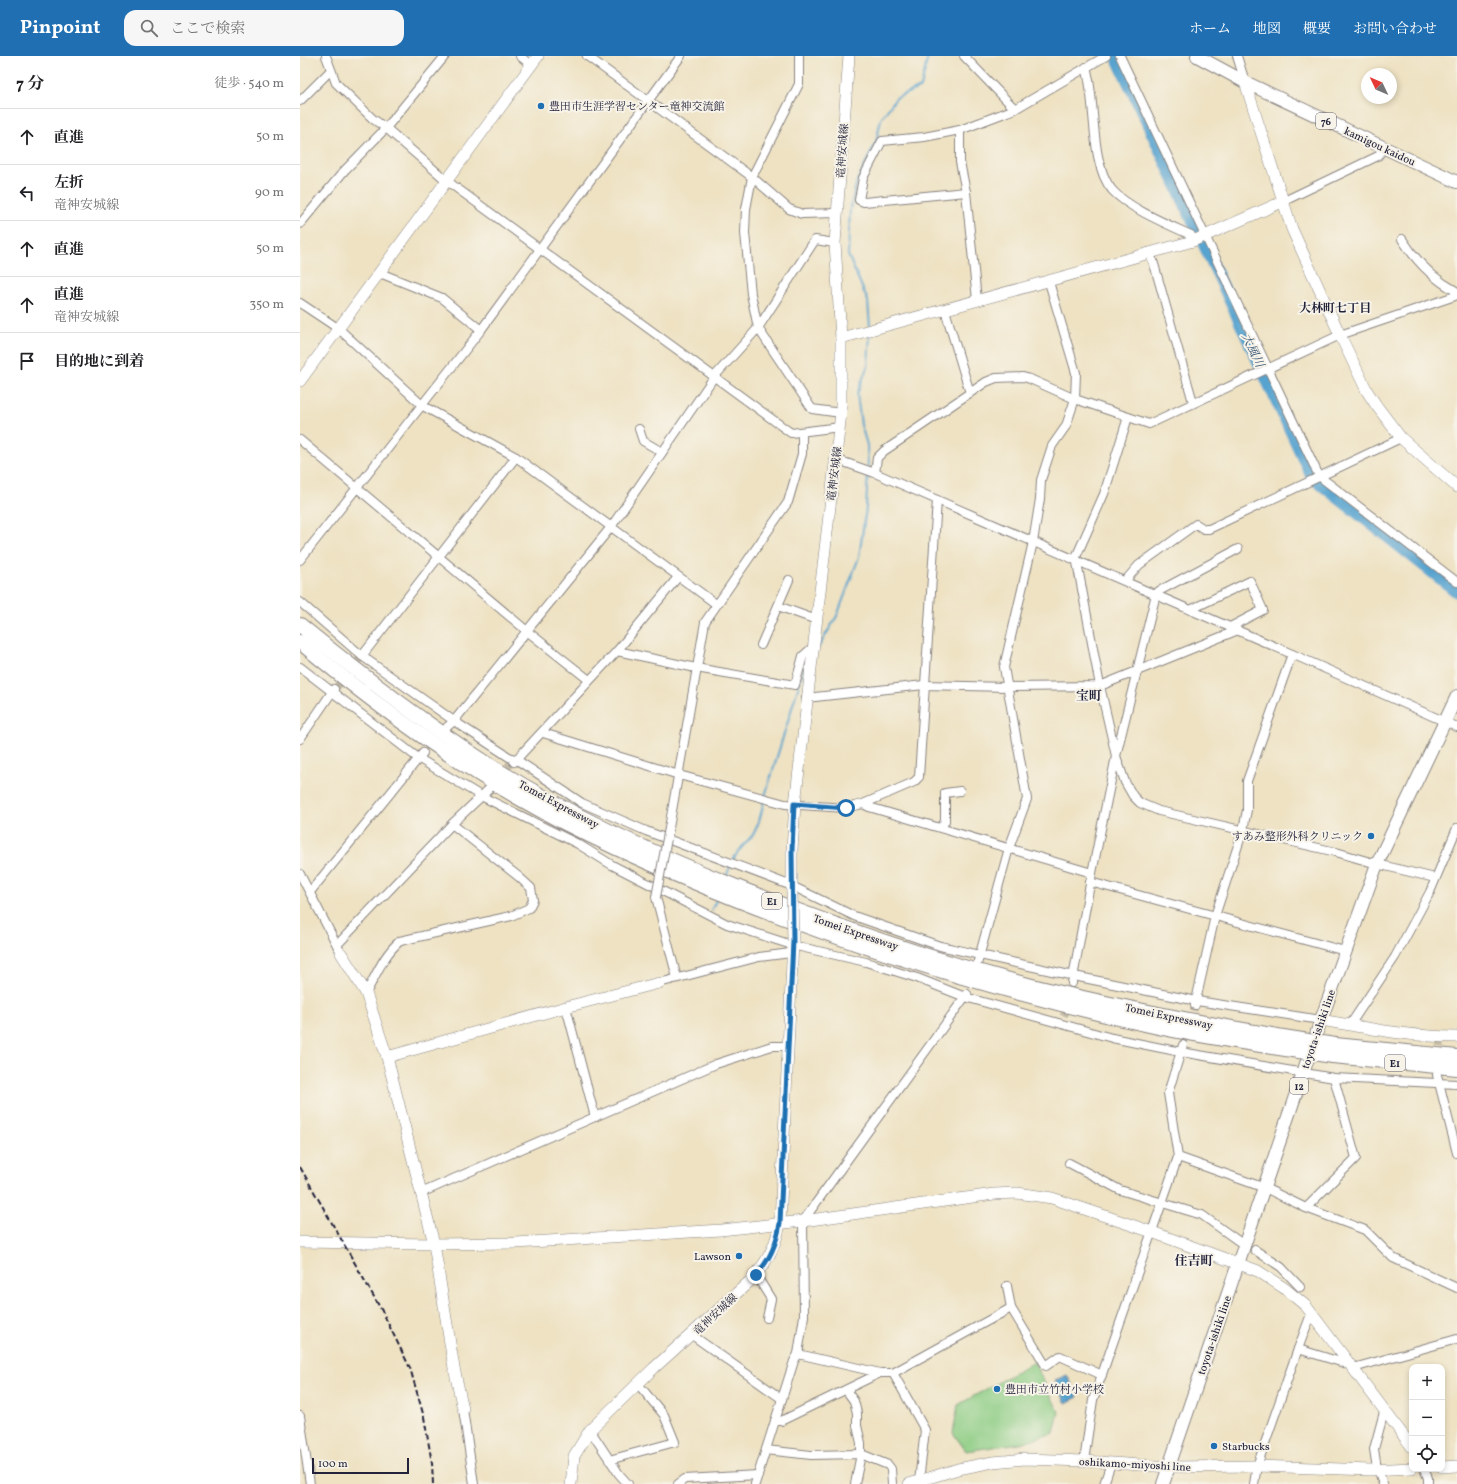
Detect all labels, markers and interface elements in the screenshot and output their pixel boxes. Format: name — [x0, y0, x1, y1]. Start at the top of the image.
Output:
search box — [124, 10, 404, 46]
text: Pinpoint — [20, 15, 100, 41]
icon: search — [138, 17, 160, 39]
text: ここで検索 — [170, 19, 245, 40]
text: ホーム — [1189, 20, 1231, 39]
text: 地図 — [1253, 20, 1281, 39]
text: 概要 — [1303, 20, 1331, 39]
text: お問い合わせ — [1353, 20, 1437, 39]
north arrow — [1361, 68, 1397, 104]
text: 7 分 — [16, 73, 45, 96]
text: 徒歩 · 540 m — [215, 75, 284, 93]
place label: 豊田市生涯学習センター竜神交流館 — [549, 100, 725, 115]
marker: 豊田市生涯学習センター竜神交流館 — [536, 101, 546, 111]
road number: 76 — [1316, 113, 1336, 129]
street label: 竜神安城線 — [834, 123, 853, 179]
street label: kamigou kaidou — [1341, 124, 1418, 171]
icon: ahead — [16, 126, 38, 148]
text: 直進 — [54, 128, 84, 149]
text: 50 m — [256, 128, 284, 146]
text: 左折 — [54, 173, 84, 194]
icon: left — [16, 182, 38, 204]
text: 90 m — [255, 184, 284, 202]
text: 竜神安城線 — [54, 197, 119, 215]
icon: ahead — [16, 238, 38, 260]
text: 直進 — [54, 240, 84, 261]
text: 50 m — [256, 240, 284, 258]
text: 直進 — [54, 285, 84, 306]
icon: ahead — [16, 294, 38, 316]
text: 350 m — [249, 296, 284, 314]
district label: 大林町七丁目 — [1299, 301, 1371, 317]
text: 竜神安城線 — [54, 309, 119, 327]
water label: 大風川 — [1237, 331, 1268, 372]
icon: arrive — [16, 350, 38, 372]
text: 目的地に到着 — [54, 352, 144, 373]
street label: 竜神安城線 — [825, 446, 846, 502]
district label: 宝町 — [1076, 688, 1102, 706]
street label: Tomei Expressway — [515, 778, 601, 833]
route start — [837, 799, 855, 817]
place label: すあみ整形外科クリニック — [1232, 830, 1363, 845]
marker: すあみ整形外科クリニック — [1366, 831, 1376, 841]
road number: E1 — [762, 893, 782, 909]
street label: Tomei Expressway — [811, 912, 900, 955]
street label: toyota-ishiki line — [1299, 988, 1340, 1071]
street label: Tomei Expressway — [1123, 1001, 1214, 1034]
road number: E1 — [1385, 1055, 1405, 1071]
road number: 12 — [1290, 1078, 1308, 1094]
place label: Lawson — [694, 1250, 731, 1265]
marker: Lawson — [734, 1251, 744, 1261]
district label: 住吉町 — [1174, 1253, 1214, 1271]
route end — [747, 1266, 765, 1284]
street label: 竜神安城線 — [691, 1291, 741, 1339]
street label: toyota-ishiki line — [1195, 1294, 1236, 1377]
map controls — [1409, 1364, 1445, 1472]
button: + — [1409, 1364, 1445, 1400]
place label: 豊田市立竹村小学校 — [1005, 1383, 1104, 1398]
marker: 豊田市立竹村小学校 — [992, 1384, 1002, 1394]
button: − — [1409, 1400, 1445, 1436]
button: locate — [1409, 1436, 1445, 1472]
place label: Starbucks — [1222, 1440, 1270, 1455]
marker: Starbucks — [1209, 1441, 1219, 1451]
street label: oshikamo-miyoshi line — [1079, 1455, 1191, 1476]
scale bar — [312, 1456, 409, 1475]
text: 100 m — [318, 1457, 348, 1472]

